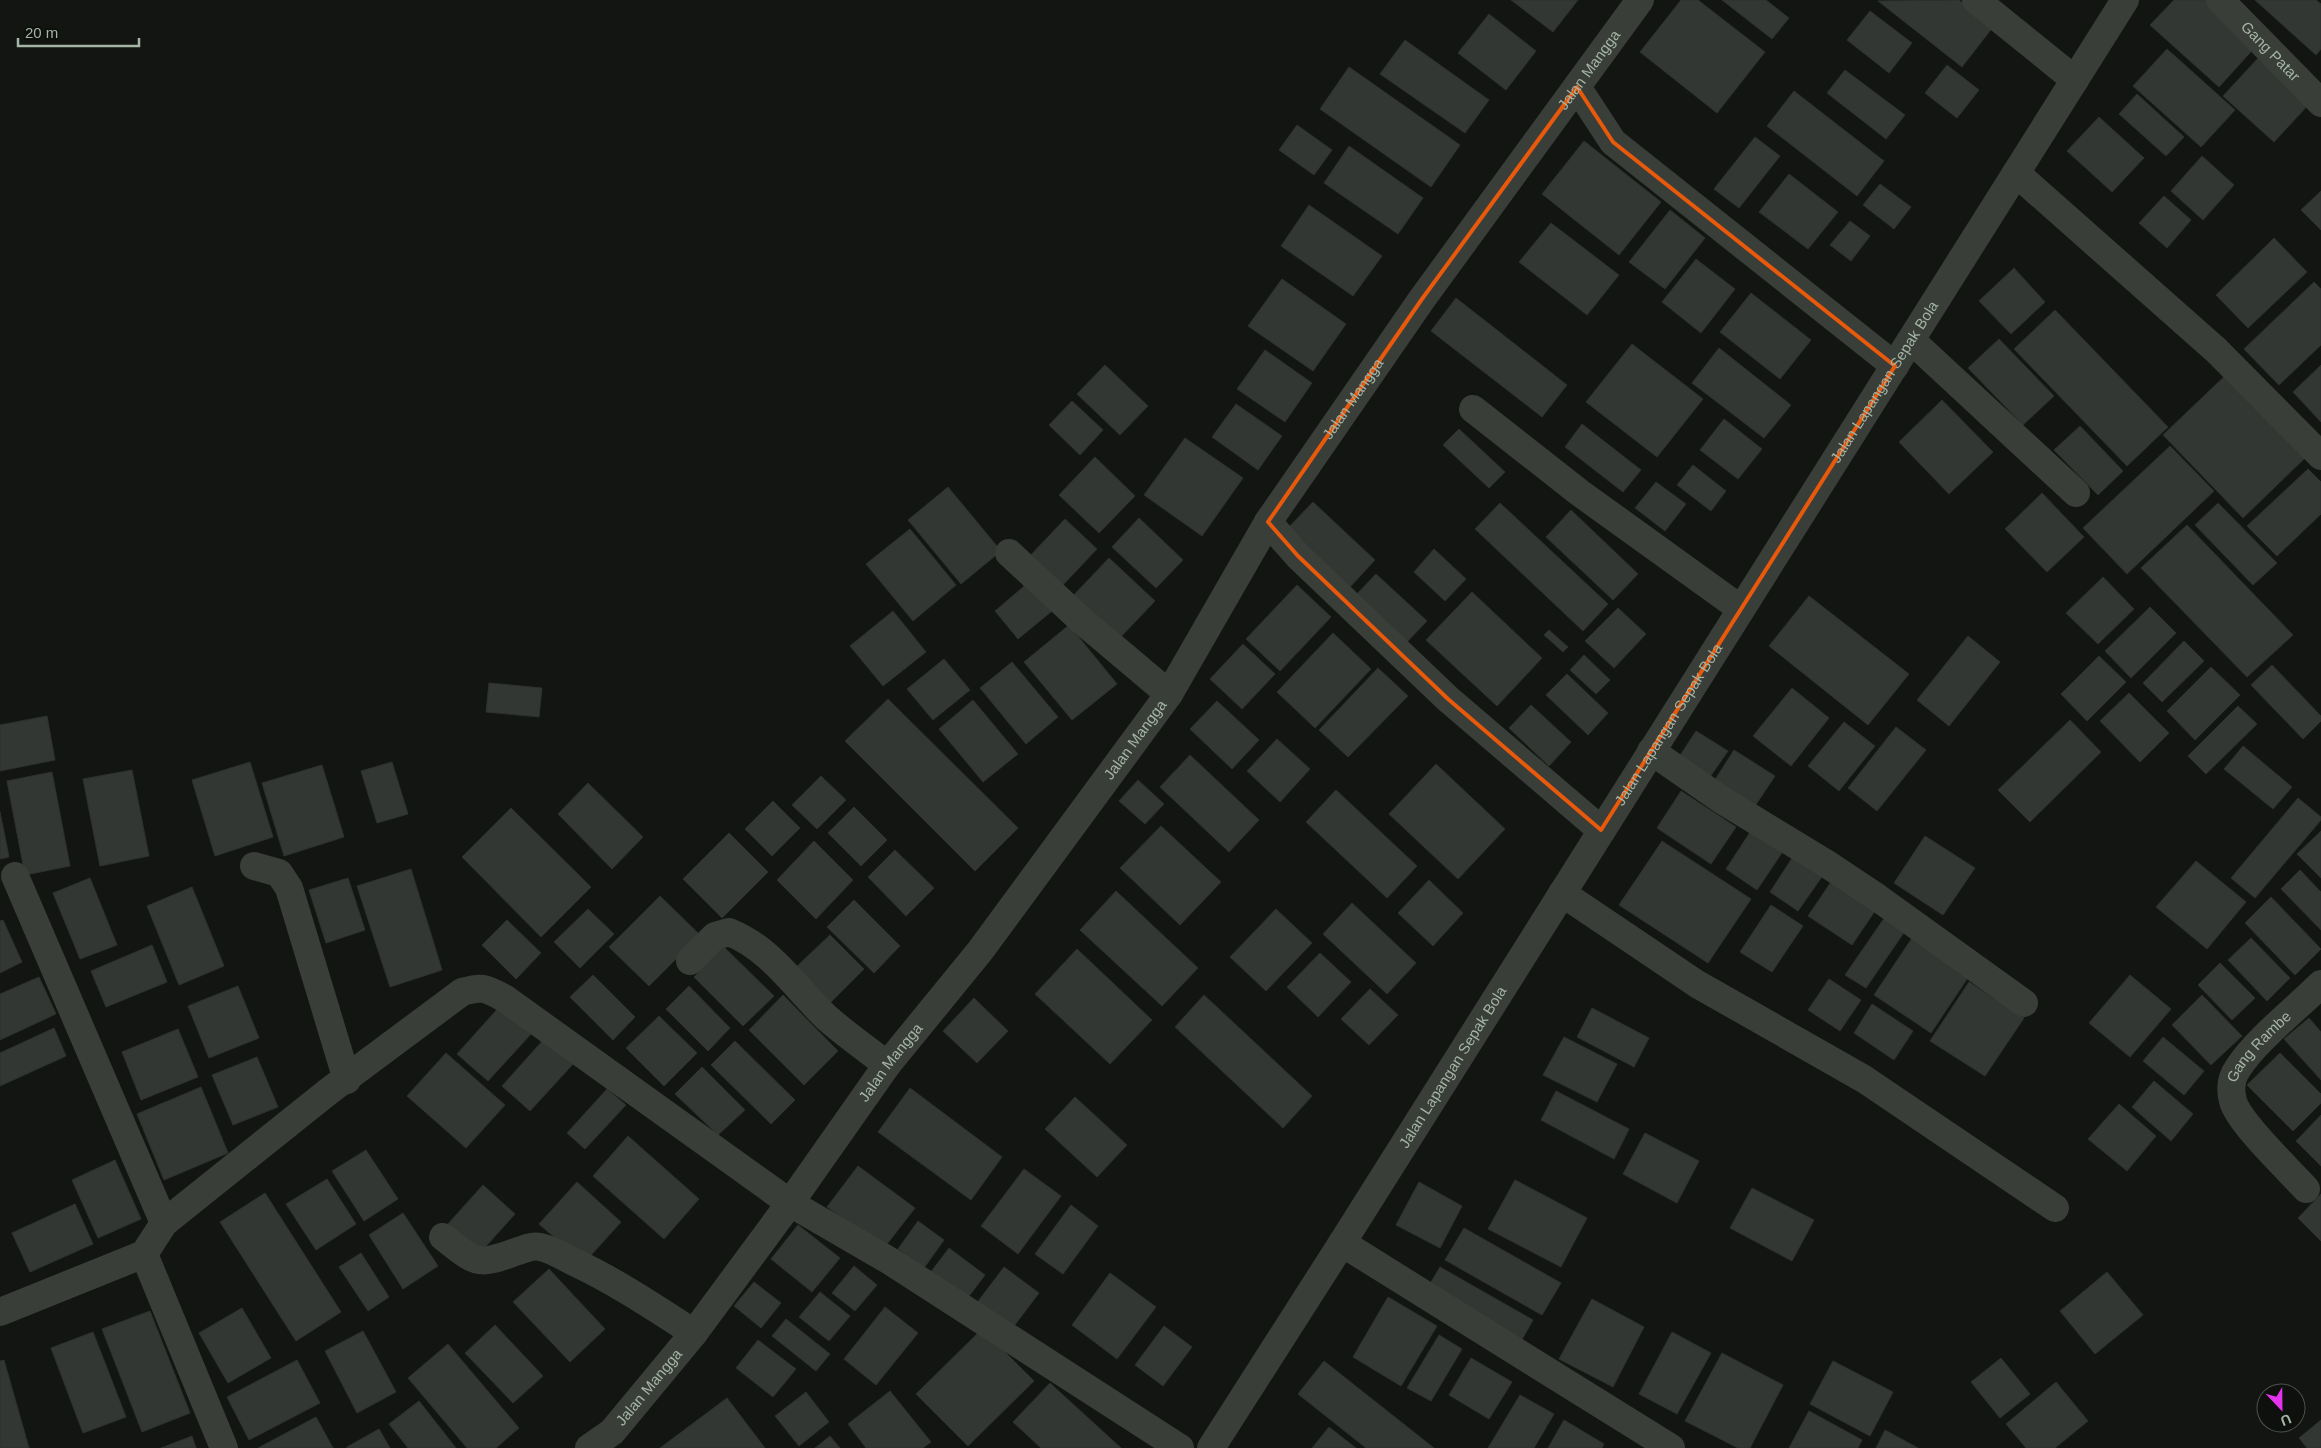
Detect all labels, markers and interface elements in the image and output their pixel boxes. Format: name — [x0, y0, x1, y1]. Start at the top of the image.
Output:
scale bar — [18, 15, 139, 47]
street label: Gang Patar — [2238, 18, 2304, 84]
text: 20 m — [25, 24, 58, 41]
street label: Jalan Mangga — [1554, 26, 1624, 113]
street label: Jalan Lapangan Sepak Bola — [1827, 297, 1942, 466]
street label: Jalan Mangga — [1319, 355, 1387, 442]
street label: Jalan Lapangan Sepak Bola — [1611, 640, 1726, 808]
street label: Jalan Mangga — [1100, 696, 1170, 783]
street label: Jalan Lapangan Sepak Bola — [1395, 982, 1510, 1151]
street label: Gang Rambe — [2223, 1007, 2294, 1084]
street label: Jalan Mangga — [855, 1019, 926, 1105]
street label: Jalan Mangga — [612, 1345, 686, 1429]
north arrow — [2256, 1383, 2306, 1433]
text: U — [2278, 1411, 2294, 1429]

